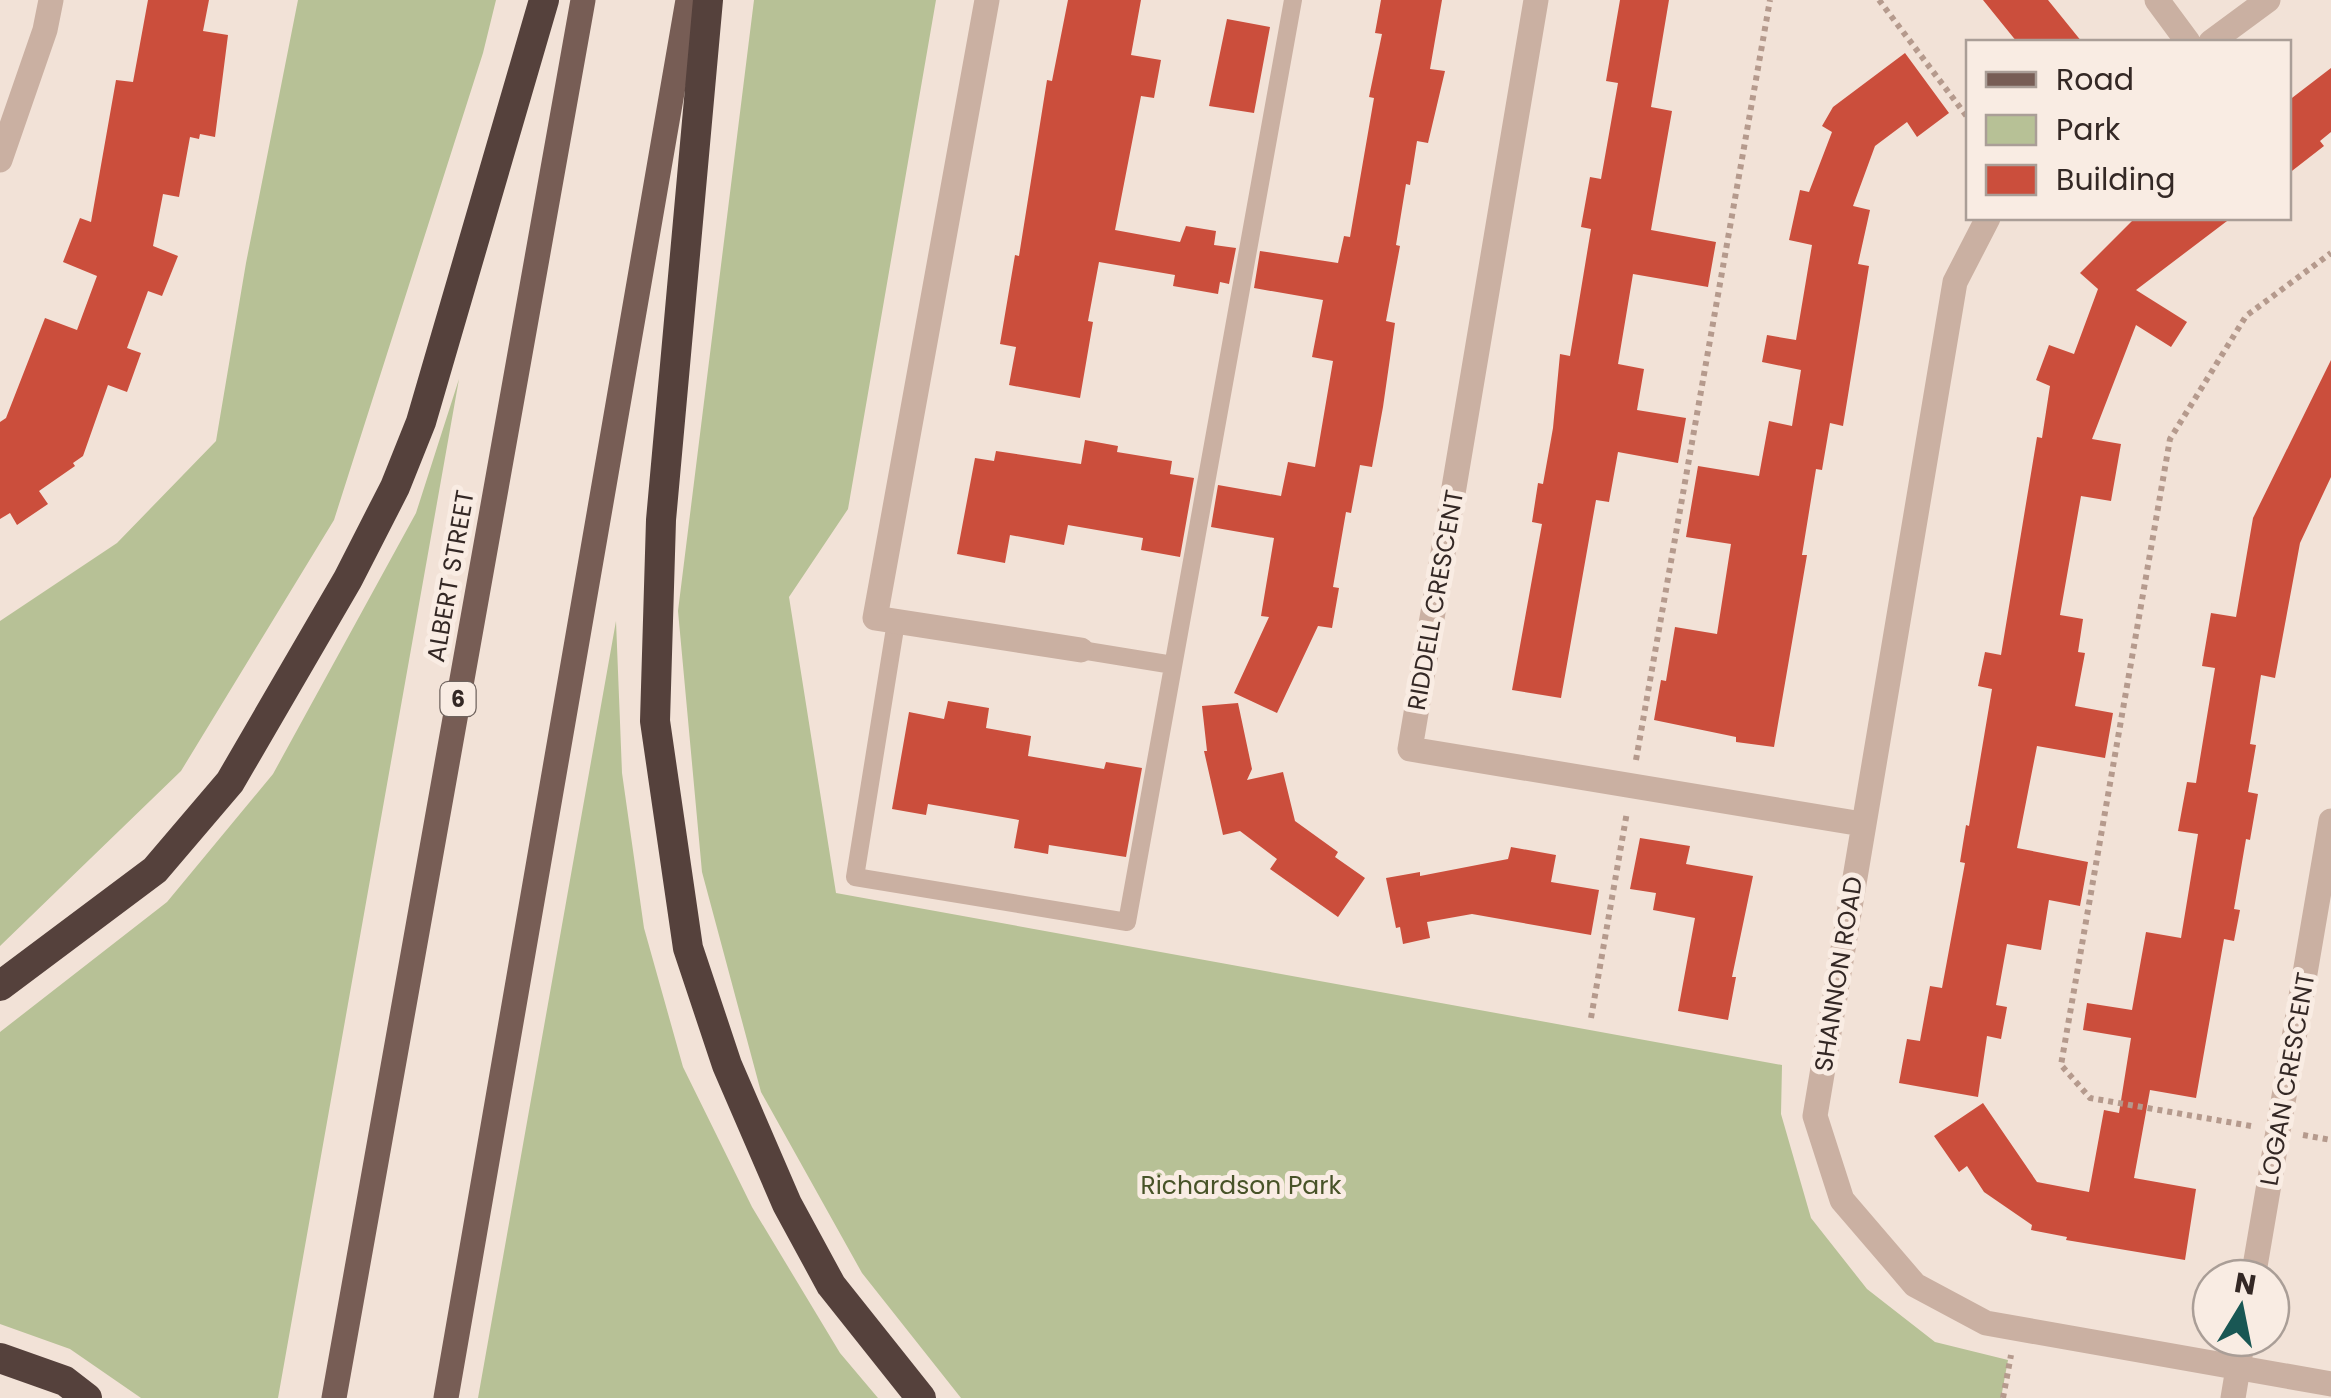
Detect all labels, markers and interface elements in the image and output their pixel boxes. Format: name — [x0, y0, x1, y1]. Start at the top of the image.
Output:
legend — [1966, 40, 2291, 220]
text: Road — [2056, 58, 2134, 101]
text: Park — [2056, 108, 2121, 151]
text: Building — [2056, 158, 2176, 201]
street label: ALBERT STREET — [418, 487, 483, 665]
street label: RIDDELL CRESCENT — [1399, 487, 1472, 713]
road number: 6 — [440, 682, 476, 716]
street label: SHANNON ROAD — [1806, 874, 1871, 1074]
street label: LOGAN CRESCENT — [2251, 970, 2324, 1189]
park label: Richardson Park — [1141, 1168, 1342, 1203]
north arrow — [2191, 1258, 2291, 1358]
text: N — [2231, 1263, 2259, 1305]

